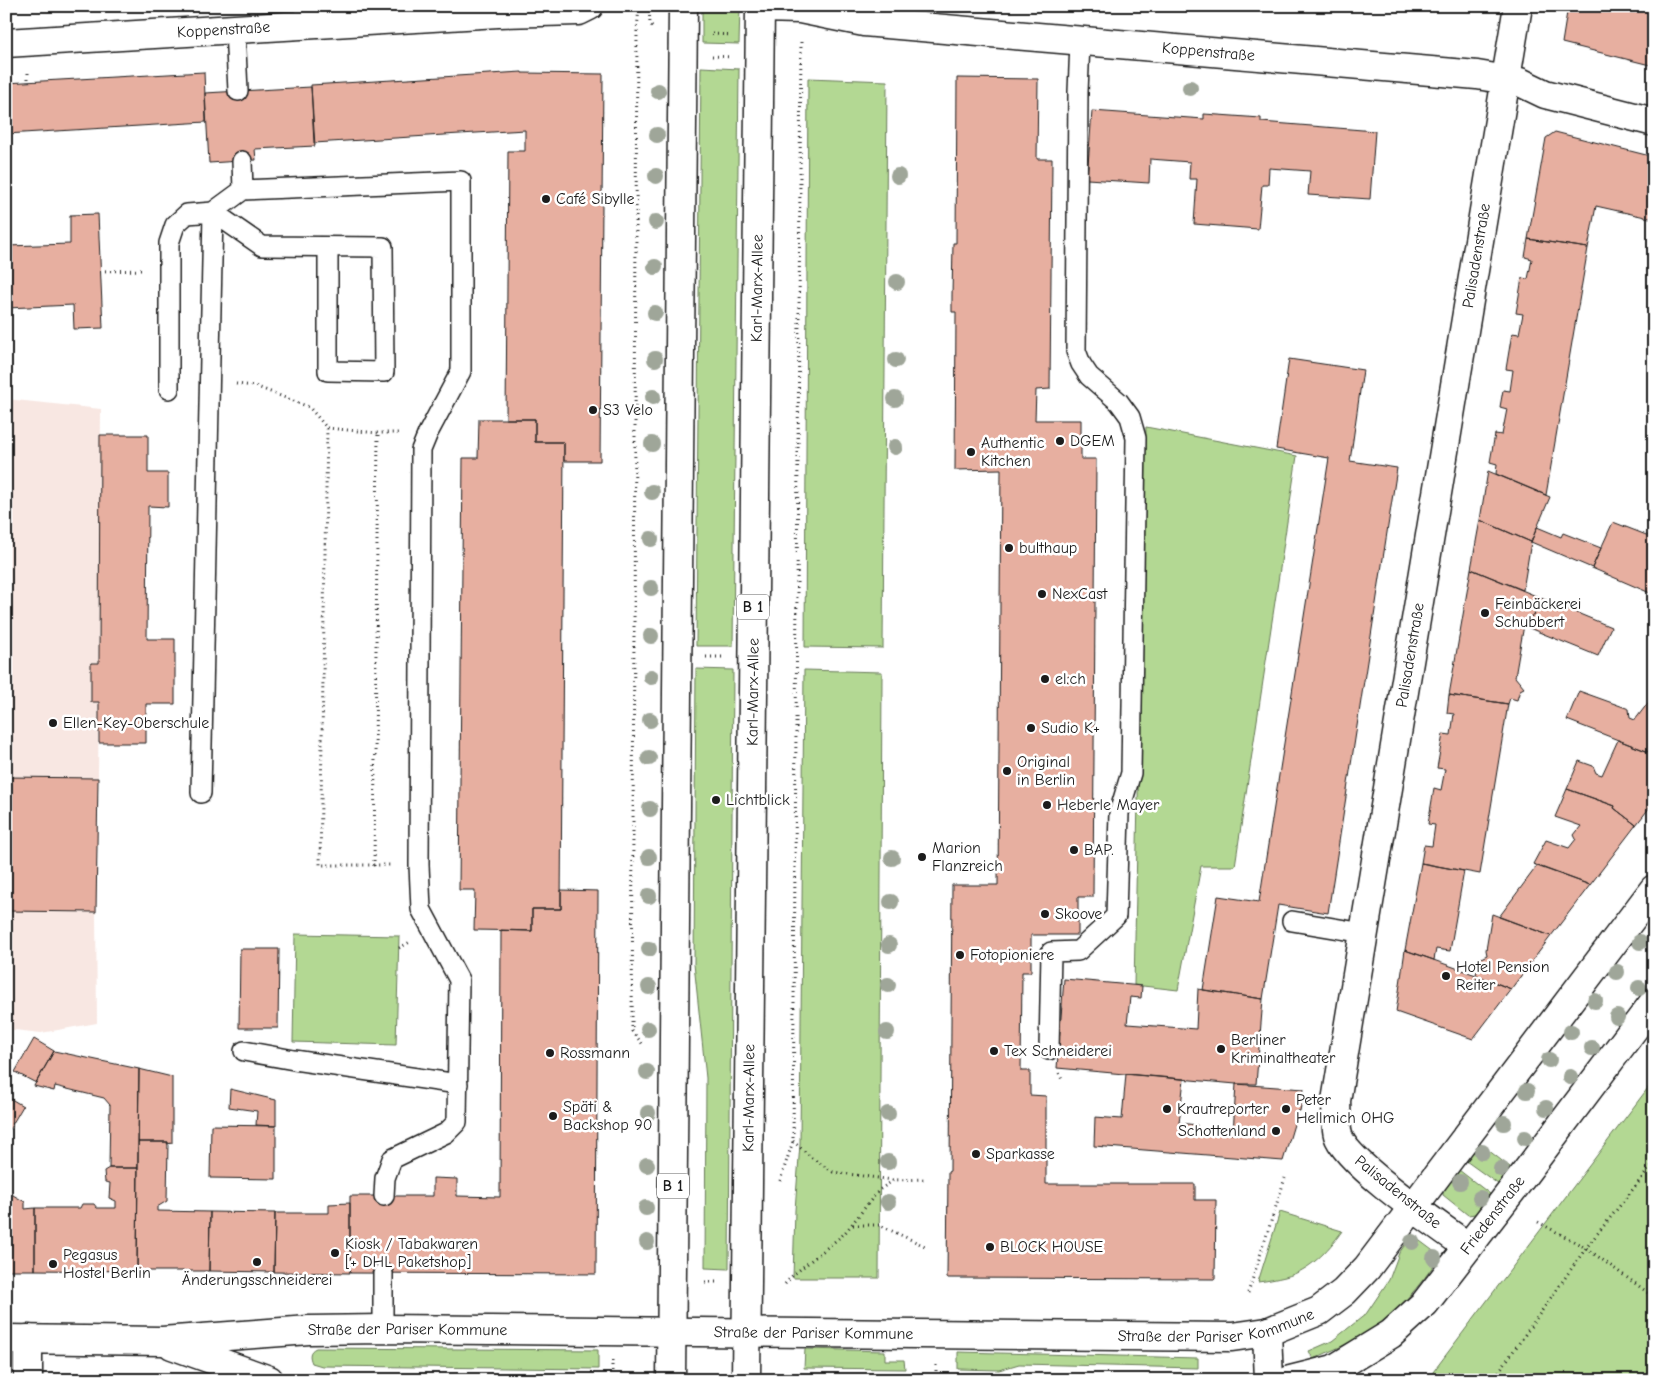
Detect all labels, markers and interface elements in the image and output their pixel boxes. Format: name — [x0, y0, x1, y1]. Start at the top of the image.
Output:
street label: Koppenstraße — [176, 18, 271, 42]
street label: Koppenstraße — [1161, 39, 1256, 65]
place label: Café Sibylle — [556, 190, 635, 208]
marker: Café Sibylle — [540, 193, 552, 205]
street label: Palisadenstraße — [1459, 202, 1494, 309]
street label: Karl-Marx-Allee — [748, 234, 767, 342]
place label: S3 Velo — [603, 401, 653, 419]
marker: S3 Velo — [587, 404, 599, 416]
place label: DGEM — [1070, 432, 1115, 450]
place label: Authentic Kitchen — [981, 434, 1045, 470]
marker: DGEM — [1054, 435, 1066, 447]
marker: Authentic Kitchen — [965, 446, 977, 458]
place label: bulthaup — [1019, 539, 1077, 557]
marker: bulthaup — [1003, 542, 1015, 554]
place label: NexCast — [1052, 585, 1108, 603]
marker: NexCast — [1036, 588, 1048, 600]
road number: B 1 — [737, 594, 769, 620]
place label: Feinbäckerei Schubbert — [1495, 595, 1581, 631]
street label: Palisadenstraße — [1393, 601, 1428, 709]
marker: Feinbäckerei Schubbert — [1479, 607, 1491, 619]
street label: Karl-Marx-Allee — [743, 638, 763, 746]
place label: el:ch — [1055, 670, 1086, 688]
marker: el:ch — [1039, 673, 1051, 685]
place label: Ellen-Key-Oberschule — [63, 714, 209, 732]
marker: Ellen-Key-Oberschule — [47, 717, 59, 729]
place label: Sudio K+ — [1041, 719, 1100, 737]
marker: Sudio K+ — [1025, 722, 1037, 734]
place label: Original in Berlin — [1017, 753, 1075, 789]
marker: Original in Berlin — [1001, 765, 1013, 777]
place label: Lichtblick — [726, 791, 790, 809]
marker: Lichtblick — [710, 794, 722, 806]
place label: Heberle Mayer — [1057, 796, 1160, 814]
marker: Heberle Mayer — [1041, 799, 1053, 811]
place label: Marion Flanzreich — [932, 839, 1003, 875]
place label: BAP. — [1084, 841, 1114, 859]
marker: BAP. — [1068, 844, 1080, 856]
marker: Marion Flanzreich — [916, 851, 928, 863]
place label: Skoove — [1055, 905, 1102, 923]
marker: Skoove — [1039, 908, 1051, 920]
place label: Fotopioniere — [970, 946, 1054, 964]
marker: Fotopioniere — [954, 949, 966, 961]
place label: Hotel Pension Reiter — [1456, 958, 1550, 994]
marker: Hotel Pension Reiter — [1440, 970, 1452, 982]
place label: Berliner Kriminaltheater — [1231, 1031, 1336, 1067]
place label: Tex Schneiderei — [1004, 1042, 1112, 1060]
marker: Berliner Kriminaltheater — [1215, 1043, 1227, 1055]
place label: Rossmann — [560, 1044, 630, 1062]
street label: Karl-Marx-Allee — [739, 1044, 758, 1152]
marker: Tex Schneiderei — [988, 1045, 1000, 1057]
marker: Rossmann — [544, 1047, 556, 1059]
place label: Peter Hellmich OHG — [1296, 1091, 1394, 1127]
place label: Späti & Backshop 90 — [563, 1098, 652, 1134]
place label: Krautreporter — [1177, 1100, 1270, 1118]
marker: Krautreporter — [1161, 1103, 1173, 1115]
marker: Peter Hellmich OHG — [1280, 1103, 1292, 1115]
marker: Späti & Backshop 90 — [547, 1110, 559, 1122]
place label: Schottenland — [1178, 1122, 1266, 1140]
marker: Schottenland — [1270, 1125, 1282, 1137]
place label: Sparkasse — [986, 1145, 1055, 1163]
marker: Sparkasse — [970, 1148, 982, 1160]
street label: Palisadenstraße — [1351, 1152, 1445, 1232]
street label: Friedenstraße — [1457, 1172, 1529, 1258]
road number: B 1 — [657, 1174, 689, 1198]
place label: Kiosk / Tabakwaren [+ DHL Paketshop] — [345, 1235, 478, 1271]
place label: BLOCK HOUSE — [1000, 1238, 1104, 1256]
marker: BLOCK HOUSE — [984, 1241, 996, 1253]
place label: Pegasus Hostel Berlin — [63, 1246, 151, 1282]
marker: Kiosk / Tabakwaren [+ DHL Paketshop] — [329, 1247, 341, 1259]
marker: Änderungsschneiderei — [251, 1256, 263, 1268]
marker: Pegasus Hostel Berlin — [47, 1258, 59, 1270]
place label: Änderungsschneiderei — [182, 1271, 332, 1289]
street label: Straße der Pariser Kommune — [1118, 1305, 1317, 1346]
street label: Straße der Pariser Kommune — [308, 1320, 508, 1339]
street label: Straße der Pariser Kommune — [714, 1323, 913, 1343]

